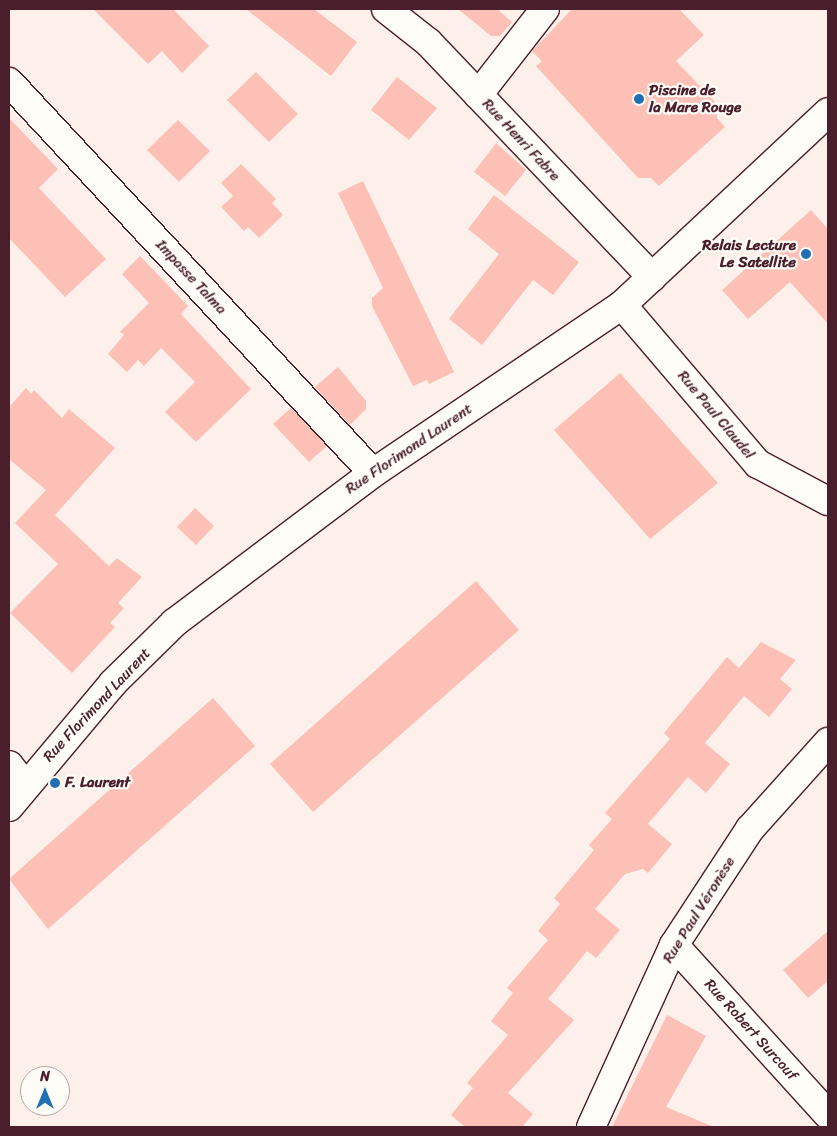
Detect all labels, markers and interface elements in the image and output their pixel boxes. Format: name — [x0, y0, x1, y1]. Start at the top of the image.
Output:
place label: Piscine de la Mare Rouge — [649, 81, 742, 116]
marker: Piscine de la Mare Rouge — [633, 93, 645, 105]
street label: Rue Henri Fabre — [478, 95, 564, 185]
street label: Impasse Talma — [152, 236, 230, 318]
place label: Relais Lecture Le Satellite — [702, 236, 796, 271]
marker: Relais Lecture Le Satellite — [800, 248, 812, 260]
street label: Rue Paul Claudel — [674, 367, 758, 463]
street label: Rue Florimond Laurent — [343, 400, 475, 498]
street label: Rue Florimond Laurent — [40, 645, 154, 765]
place label: F. Laurent — [65, 774, 130, 792]
marker: F. Laurent — [49, 777, 61, 789]
street label: Rue Paul Véronèse — [659, 854, 739, 966]
street label: Rue Robert Surcouf — [701, 975, 801, 1085]
text: N — [40, 1064, 50, 1089]
north arrow — [20, 1066, 70, 1116]

